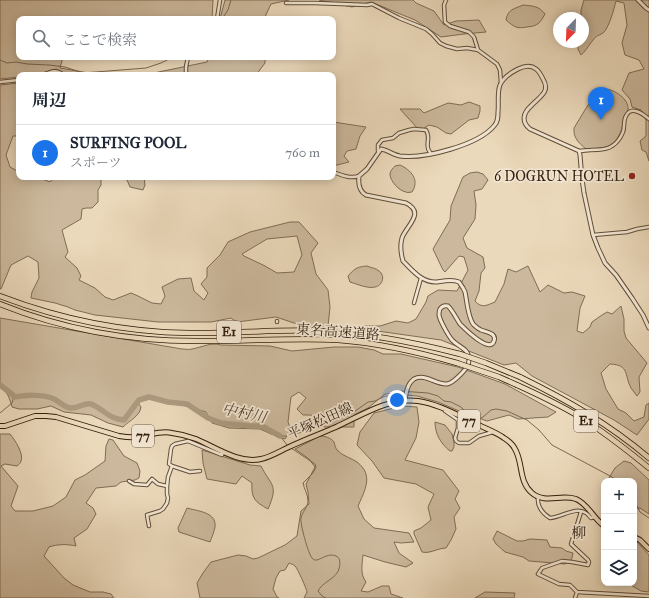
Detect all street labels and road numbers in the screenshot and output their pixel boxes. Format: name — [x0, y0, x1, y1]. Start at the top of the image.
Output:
road number: E1 — [217, 321, 241, 343]
street label: 東名高速道路 — [296, 321, 380, 343]
street label: 平塚松田線 — [285, 399, 355, 443]
road number: 77 — [458, 410, 480, 432]
road number: E1 — [574, 410, 598, 432]
road number: 77 — [132, 425, 154, 447]

